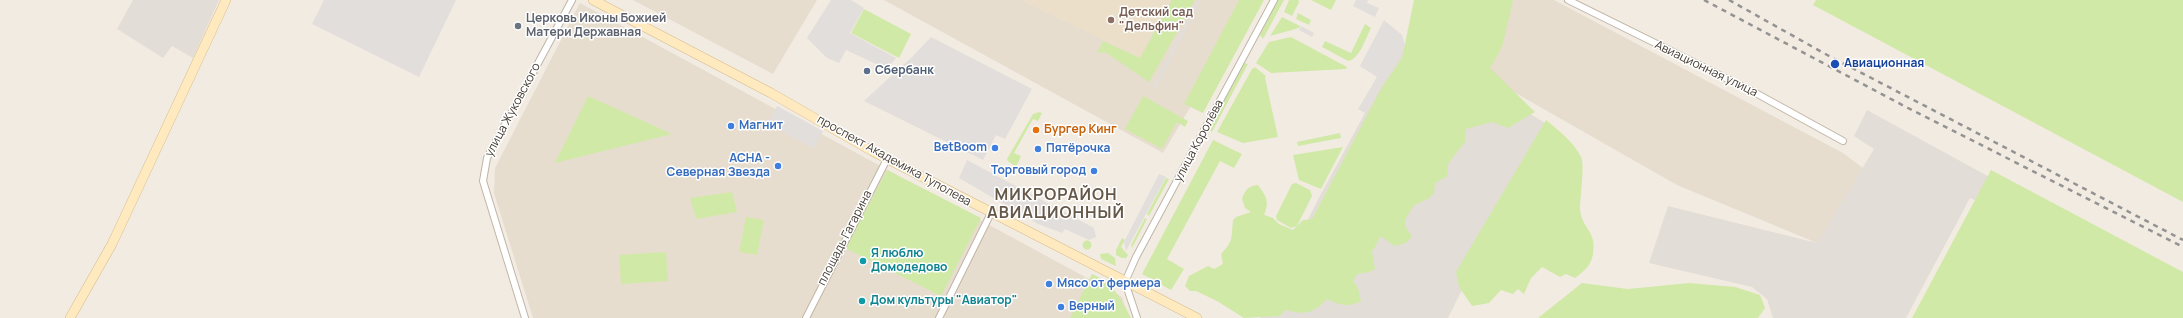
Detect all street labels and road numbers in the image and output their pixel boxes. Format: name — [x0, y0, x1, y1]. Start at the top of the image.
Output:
street label: Авиационная улица — [1652, 38, 1760, 100]
street label: улица Жуковского — [482, 61, 544, 159]
street label: улица Королёва — [1171, 97, 1227, 185]
street label: проспект Академика Туполева — [814, 113, 974, 209]
street label: площадь Гагарина — [815, 188, 875, 288]

